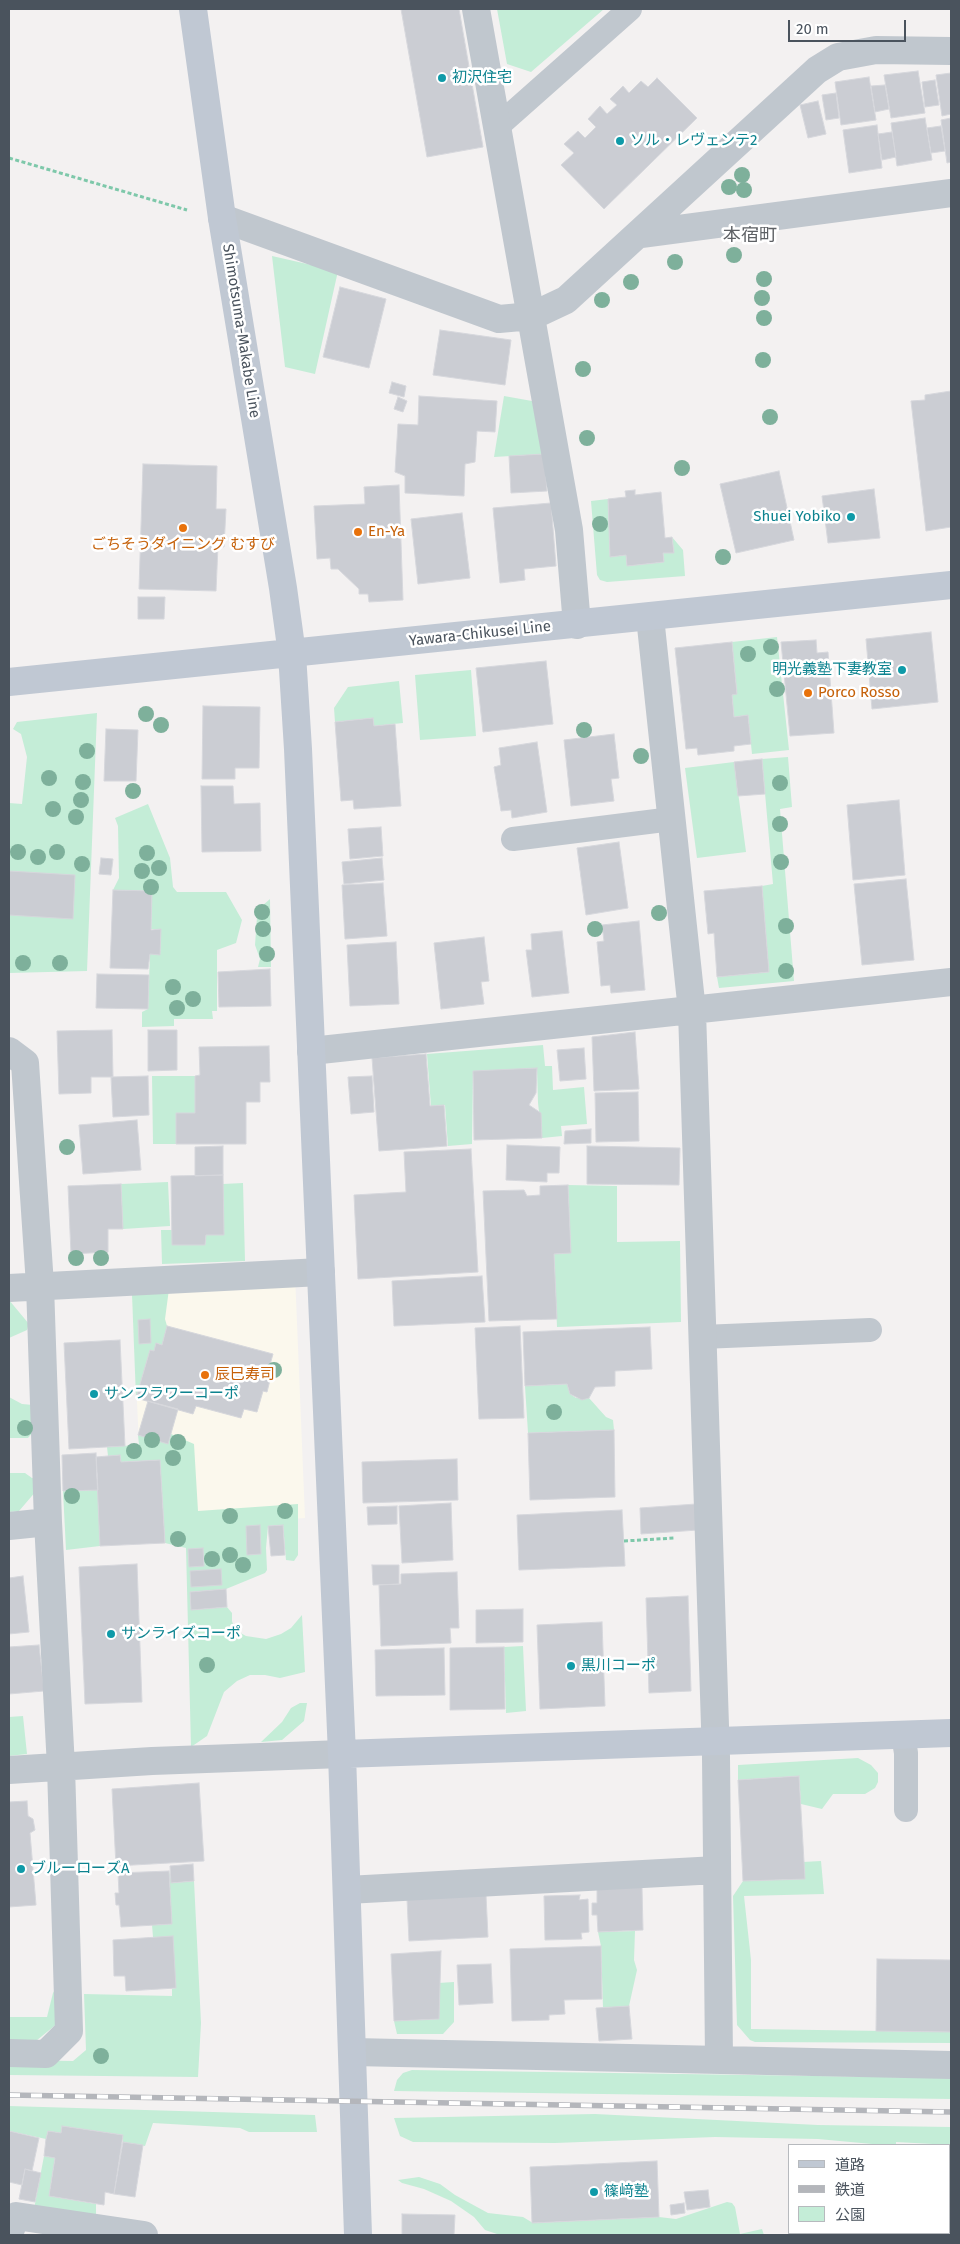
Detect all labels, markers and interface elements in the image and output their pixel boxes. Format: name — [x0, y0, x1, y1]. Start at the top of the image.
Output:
scale bar — [790, 10, 908, 42]
text: 20 m — [796, 20, 829, 38]
place label: 初沢住宅 — [452, 69, 512, 87]
marker: 初沢住宅 — [436, 72, 448, 84]
place label: ソル・レヴェンテ2 — [630, 132, 757, 150]
marker: ソル・レヴェンテ2 — [614, 135, 626, 147]
district label: 本宿町 — [723, 225, 777, 247]
street label: Shimotsuma-Makabe Line — [218, 243, 264, 419]
place label: Shuei Yobiko — [753, 508, 841, 526]
marker: Shuei Yobiko — [845, 511, 857, 523]
marker: ごちそうダイニング むすび — [177, 522, 189, 534]
place label: En-Ya — [368, 523, 405, 541]
marker: En-Ya — [352, 526, 364, 538]
place label: ごちそうダイニング むすび — [91, 536, 275, 554]
street label: Yawara-Chikusei Line — [408, 618, 552, 650]
place label: 明光義塾下妻教室 — [772, 661, 892, 679]
marker: 明光義塾下妻教室 — [896, 664, 908, 676]
place label: Porco Rosso — [818, 684, 900, 702]
marker: Porco Rosso — [802, 687, 814, 699]
place label: 辰巳寿司 — [215, 1366, 275, 1384]
marker: 辰巳寿司 — [199, 1369, 211, 1381]
place label: サンフラワーコーポ — [104, 1385, 239, 1403]
marker: サンフラワーコーポ — [88, 1388, 100, 1400]
place label: サンライズコーポ — [121, 1625, 241, 1643]
marker: サンライズコーポ — [105, 1628, 117, 1640]
place label: 黒川コーポ — [581, 1657, 656, 1675]
marker: 黒川コーポ — [565, 1660, 577, 1672]
place label: ブルーローズA — [31, 1860, 130, 1878]
marker: ブルーローズA — [15, 1863, 27, 1875]
legend — [788, 2144, 950, 2234]
text: 道路 — [835, 2156, 865, 2174]
text: 鉄道 — [835, 2181, 865, 2199]
place label: 篠﨑塾 — [604, 2183, 649, 2201]
marker: 篠﨑塾 — [588, 2186, 600, 2198]
text: 公園 — [835, 2206, 865, 2224]

